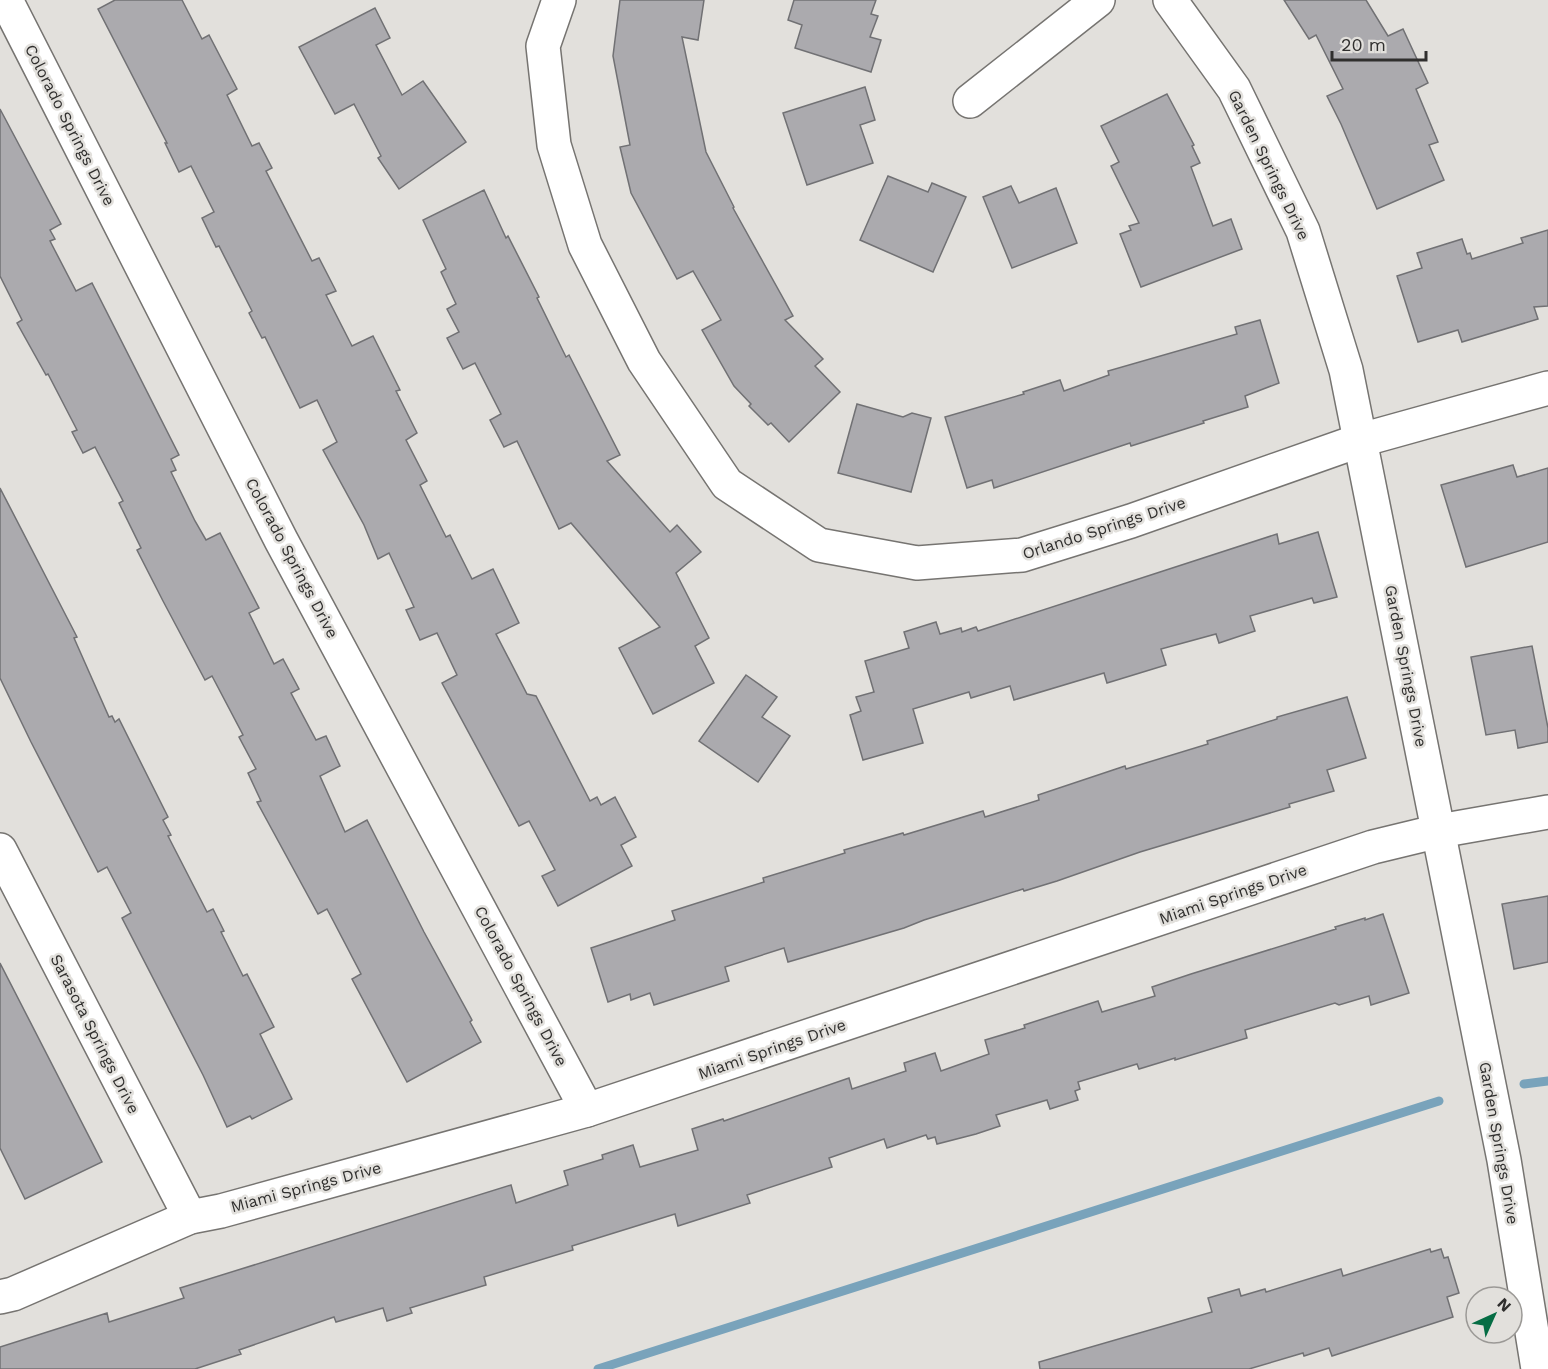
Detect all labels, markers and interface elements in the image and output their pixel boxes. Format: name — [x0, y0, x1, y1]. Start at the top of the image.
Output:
scale bar — [1332, 24, 1426, 62]
text: 20 m — [1341, 34, 1386, 55]
street label: Colorado Springs Drive — [21, 41, 119, 209]
street label: Garden Springs Drive — [1224, 87, 1314, 243]
street label: Colorado Springs Drive — [242, 475, 342, 641]
street label: Orlando Springs Drive — [1020, 493, 1188, 563]
street label: Garden Springs Drive — [1381, 583, 1431, 749]
street label: Miami Springs Drive — [1157, 860, 1309, 928]
street label: Colorado Springs Drive — [471, 903, 571, 1069]
street label: Sarasota Springs Drive — [47, 951, 143, 1117]
street label: Miami Springs Drive — [696, 1015, 848, 1083]
street label: Garden Springs Drive — [1475, 1060, 1523, 1226]
street label: Miami Springs Drive — [229, 1158, 383, 1216]
north arrow — [1464, 1285, 1524, 1345]
text: N — [1493, 1294, 1515, 1316]

